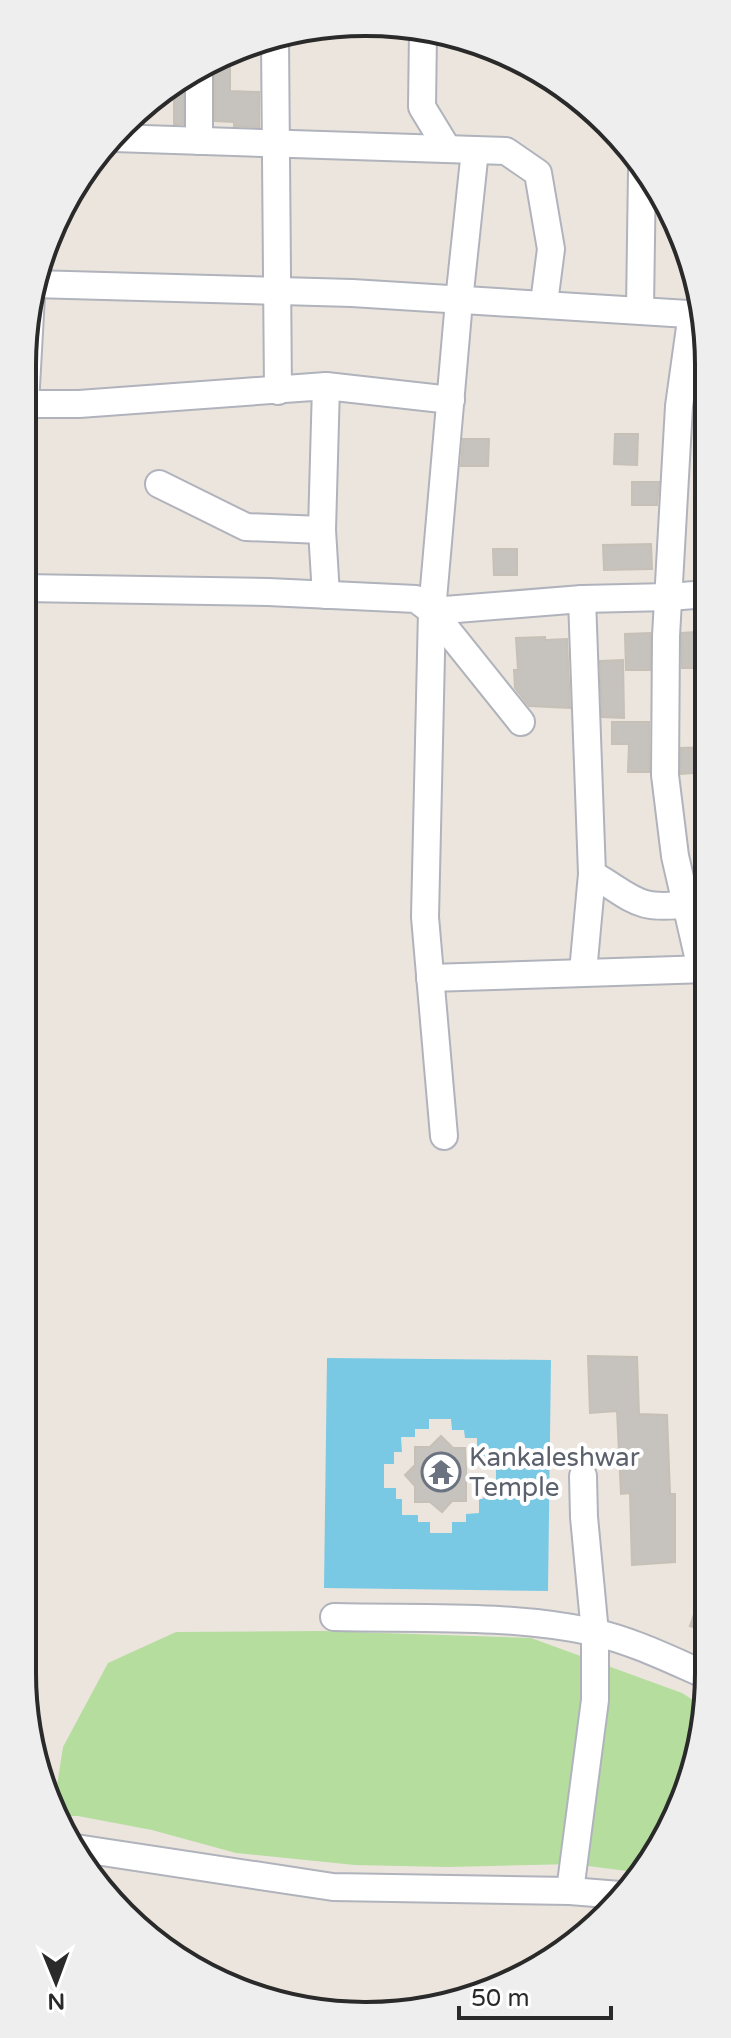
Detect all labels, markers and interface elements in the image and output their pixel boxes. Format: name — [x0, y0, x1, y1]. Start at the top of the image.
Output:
place label: Kankaleshwar Temple — [469, 1442, 640, 1503]
temple icon: Kankaleshwar Temple — [420, 1451, 462, 1493]
north arrow — [16, 1942, 96, 2022]
scale bar — [459, 1970, 611, 2020]
text: 50 m — [471, 1984, 529, 2013]
text: N — [47, 1988, 65, 2014]

